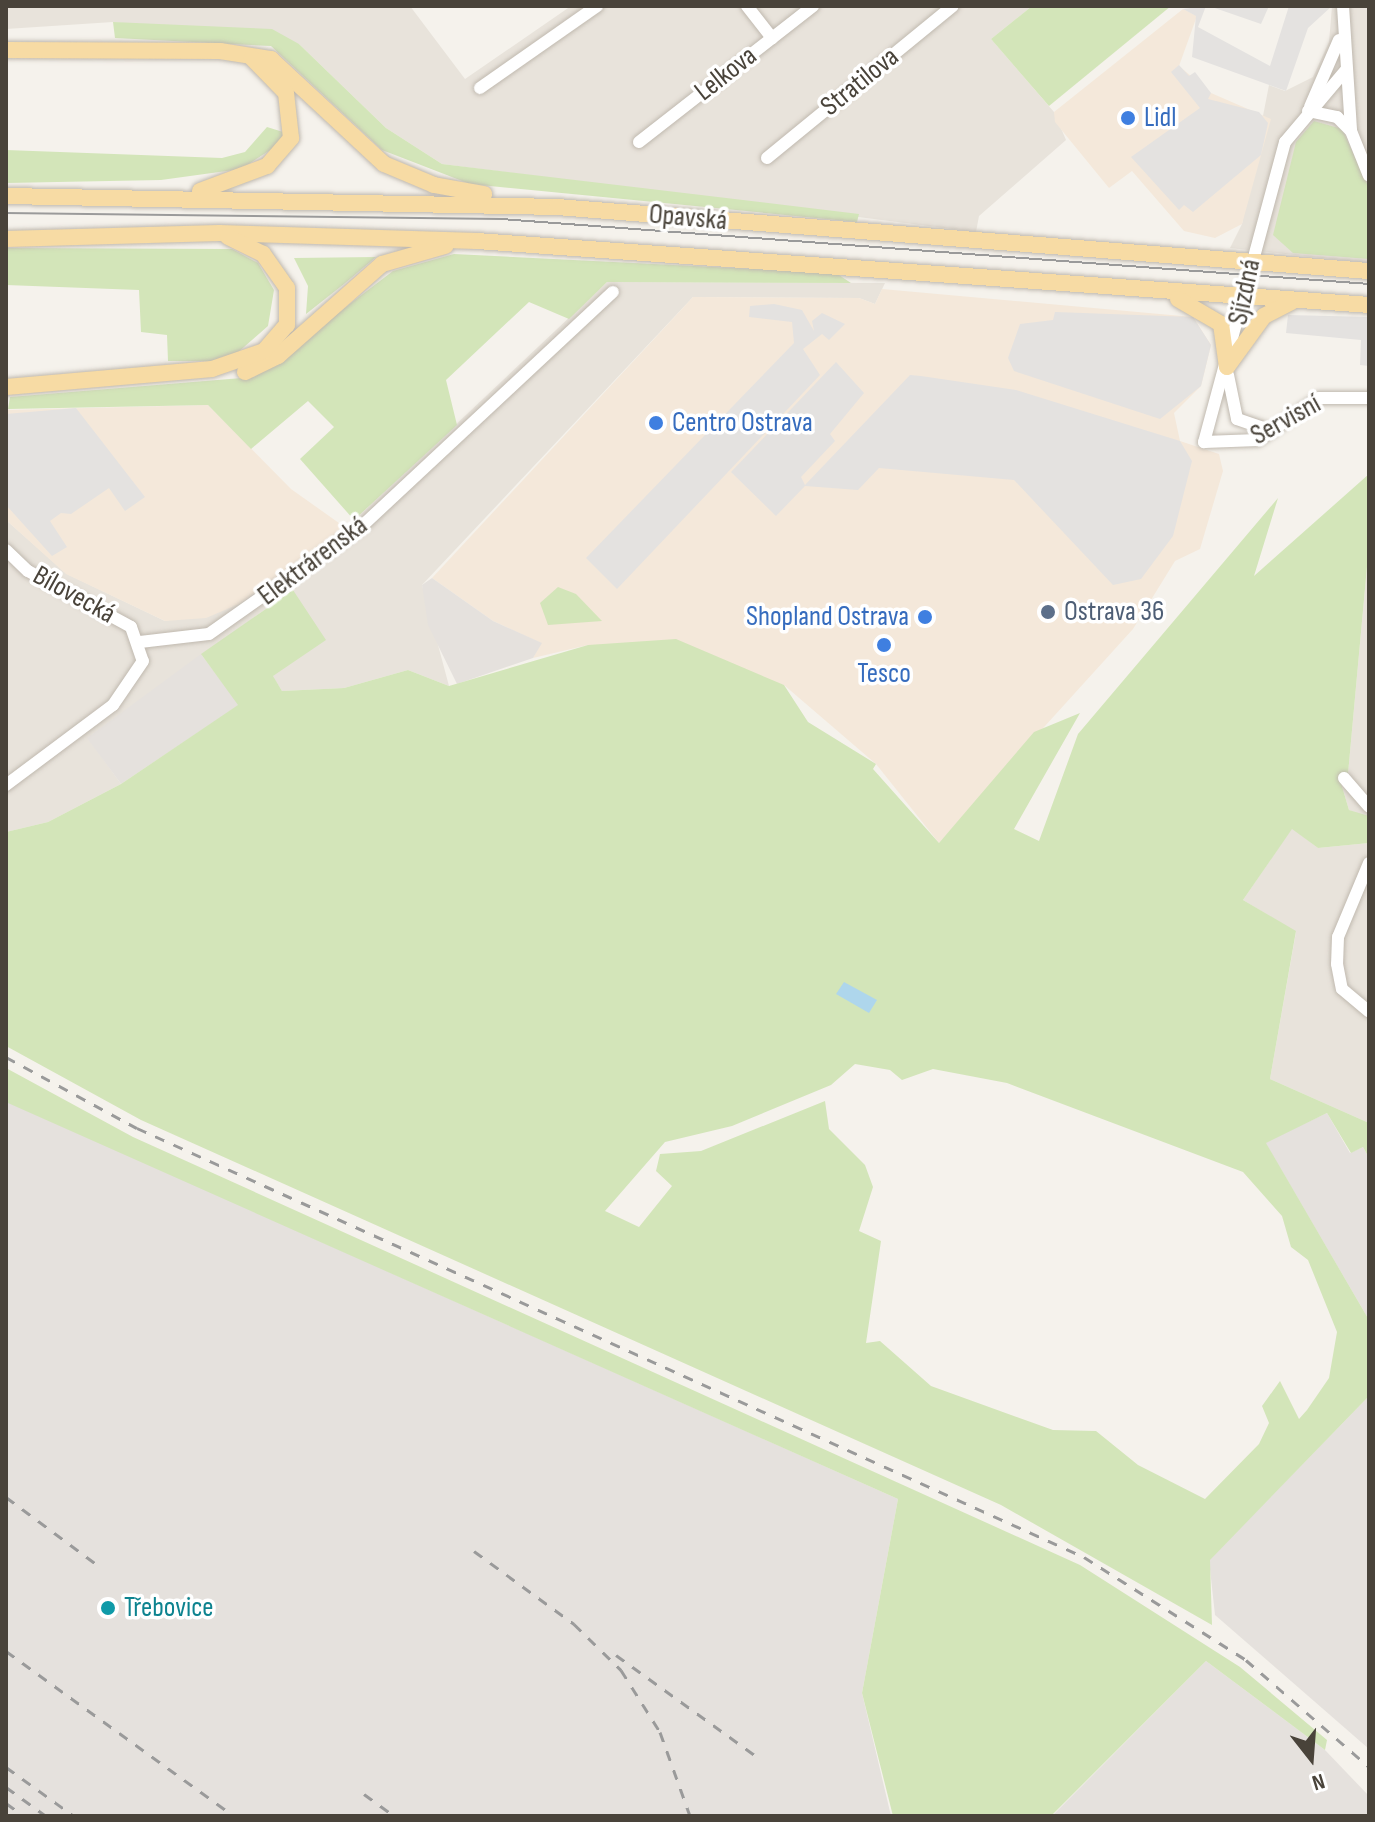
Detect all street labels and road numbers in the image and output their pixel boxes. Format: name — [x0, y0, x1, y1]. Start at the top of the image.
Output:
street label: Lelkova — [688, 39, 764, 109]
street label: Stratilova — [814, 40, 906, 124]
street label: Opavská — [648, 198, 728, 238]
street label: Sjízdná — [1222, 256, 1268, 328]
street label: Servisní — [1245, 387, 1327, 453]
street label: Elektrárenská — [252, 509, 374, 613]
street label: Bílovecká — [27, 559, 121, 631]

